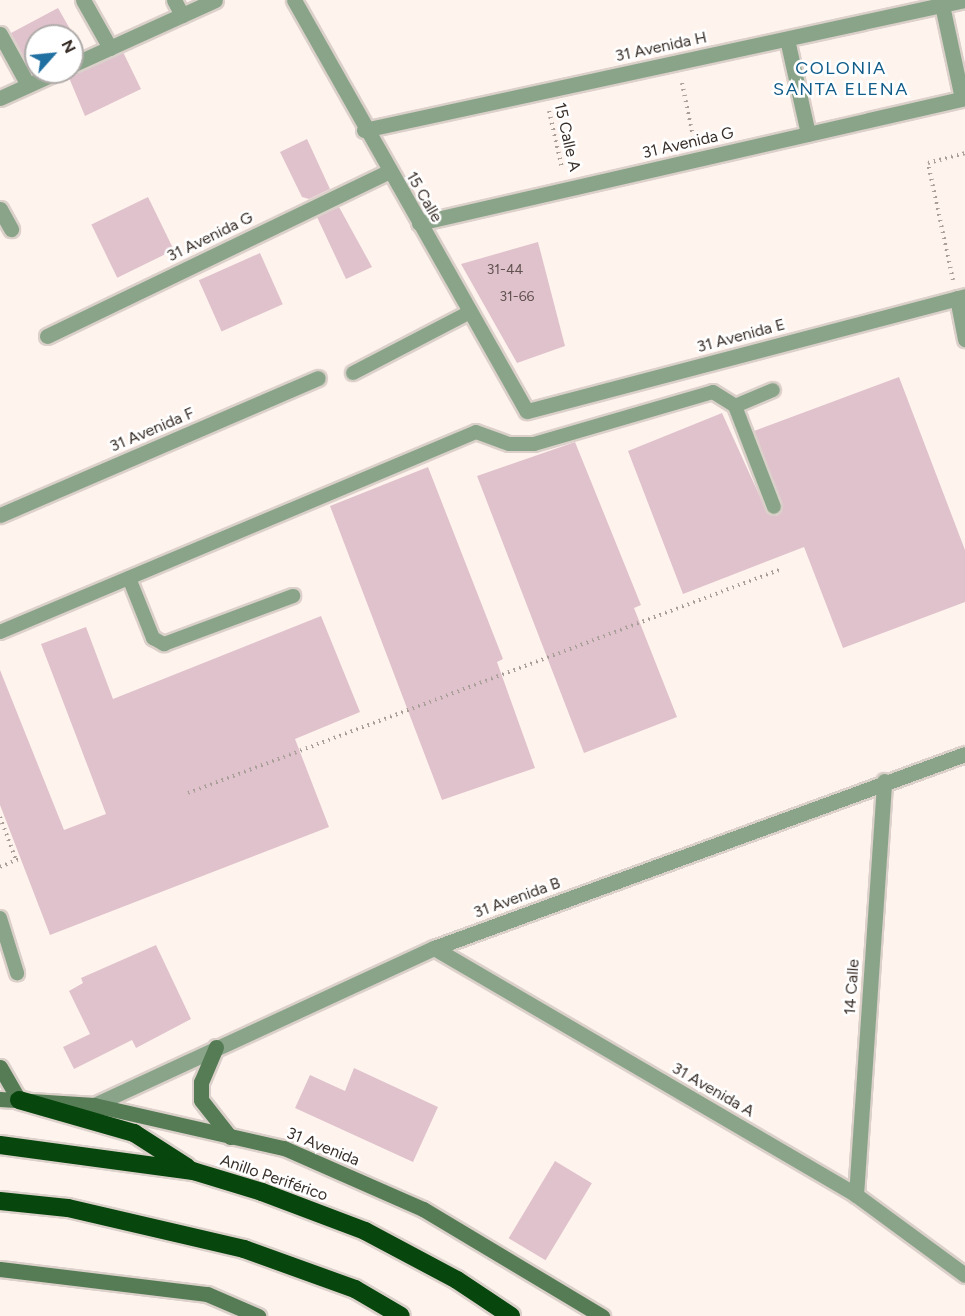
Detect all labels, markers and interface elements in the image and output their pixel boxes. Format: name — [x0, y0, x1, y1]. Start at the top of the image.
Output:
north arrow — [24, 24, 84, 84]
street label: 31 Avenida H — [614, 28, 708, 66]
text: N — [57, 37, 80, 56]
district label: COLONIA SANTA ELENA — [773, 58, 909, 100]
street label: 15 Calle A — [550, 101, 584, 173]
street label: 31 Avenida G — [640, 123, 736, 163]
street label: 15 Calle — [402, 168, 446, 226]
street label: 31 Avenida G — [164, 208, 256, 266]
house number: 31-44 — [487, 262, 523, 278]
house number: 31-66 — [499, 289, 535, 305]
street label: 31 Avenida E — [695, 315, 787, 357]
street label: 31 Avenida F — [107, 404, 197, 456]
street label: 31 Avenida B — [471, 873, 563, 923]
street label: 14 Calle — [840, 958, 864, 1016]
street label: 31 Avenida A — [668, 1059, 758, 1121]
street label: 31 Avenida — [284, 1124, 362, 1170]
street label: Anillo Periférico — [218, 1151, 330, 1205]

